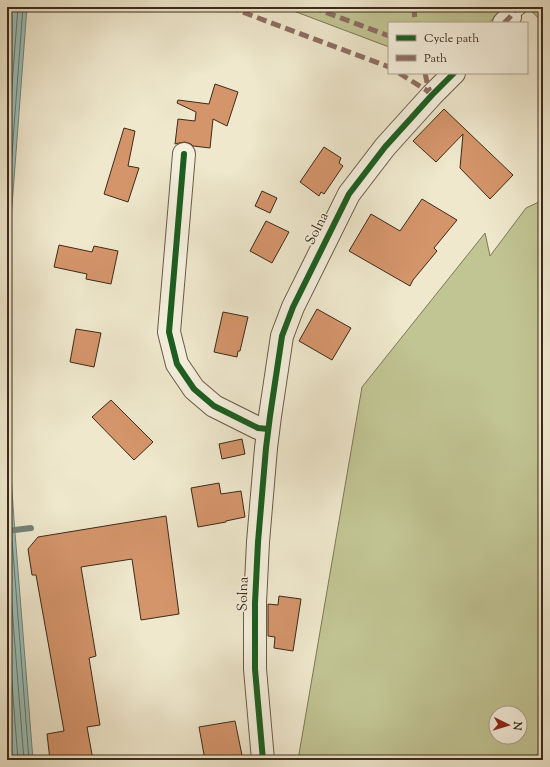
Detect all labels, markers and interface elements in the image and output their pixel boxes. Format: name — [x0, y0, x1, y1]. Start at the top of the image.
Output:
legend — [388, 22, 528, 74]
text: Cycle path — [424, 30, 479, 48]
text: Path — [424, 50, 447, 68]
street label: Solna — [301, 209, 335, 249]
street label: Solna — [233, 576, 255, 612]
north arrow — [488, 705, 528, 745]
text: N — [509, 720, 525, 731]

